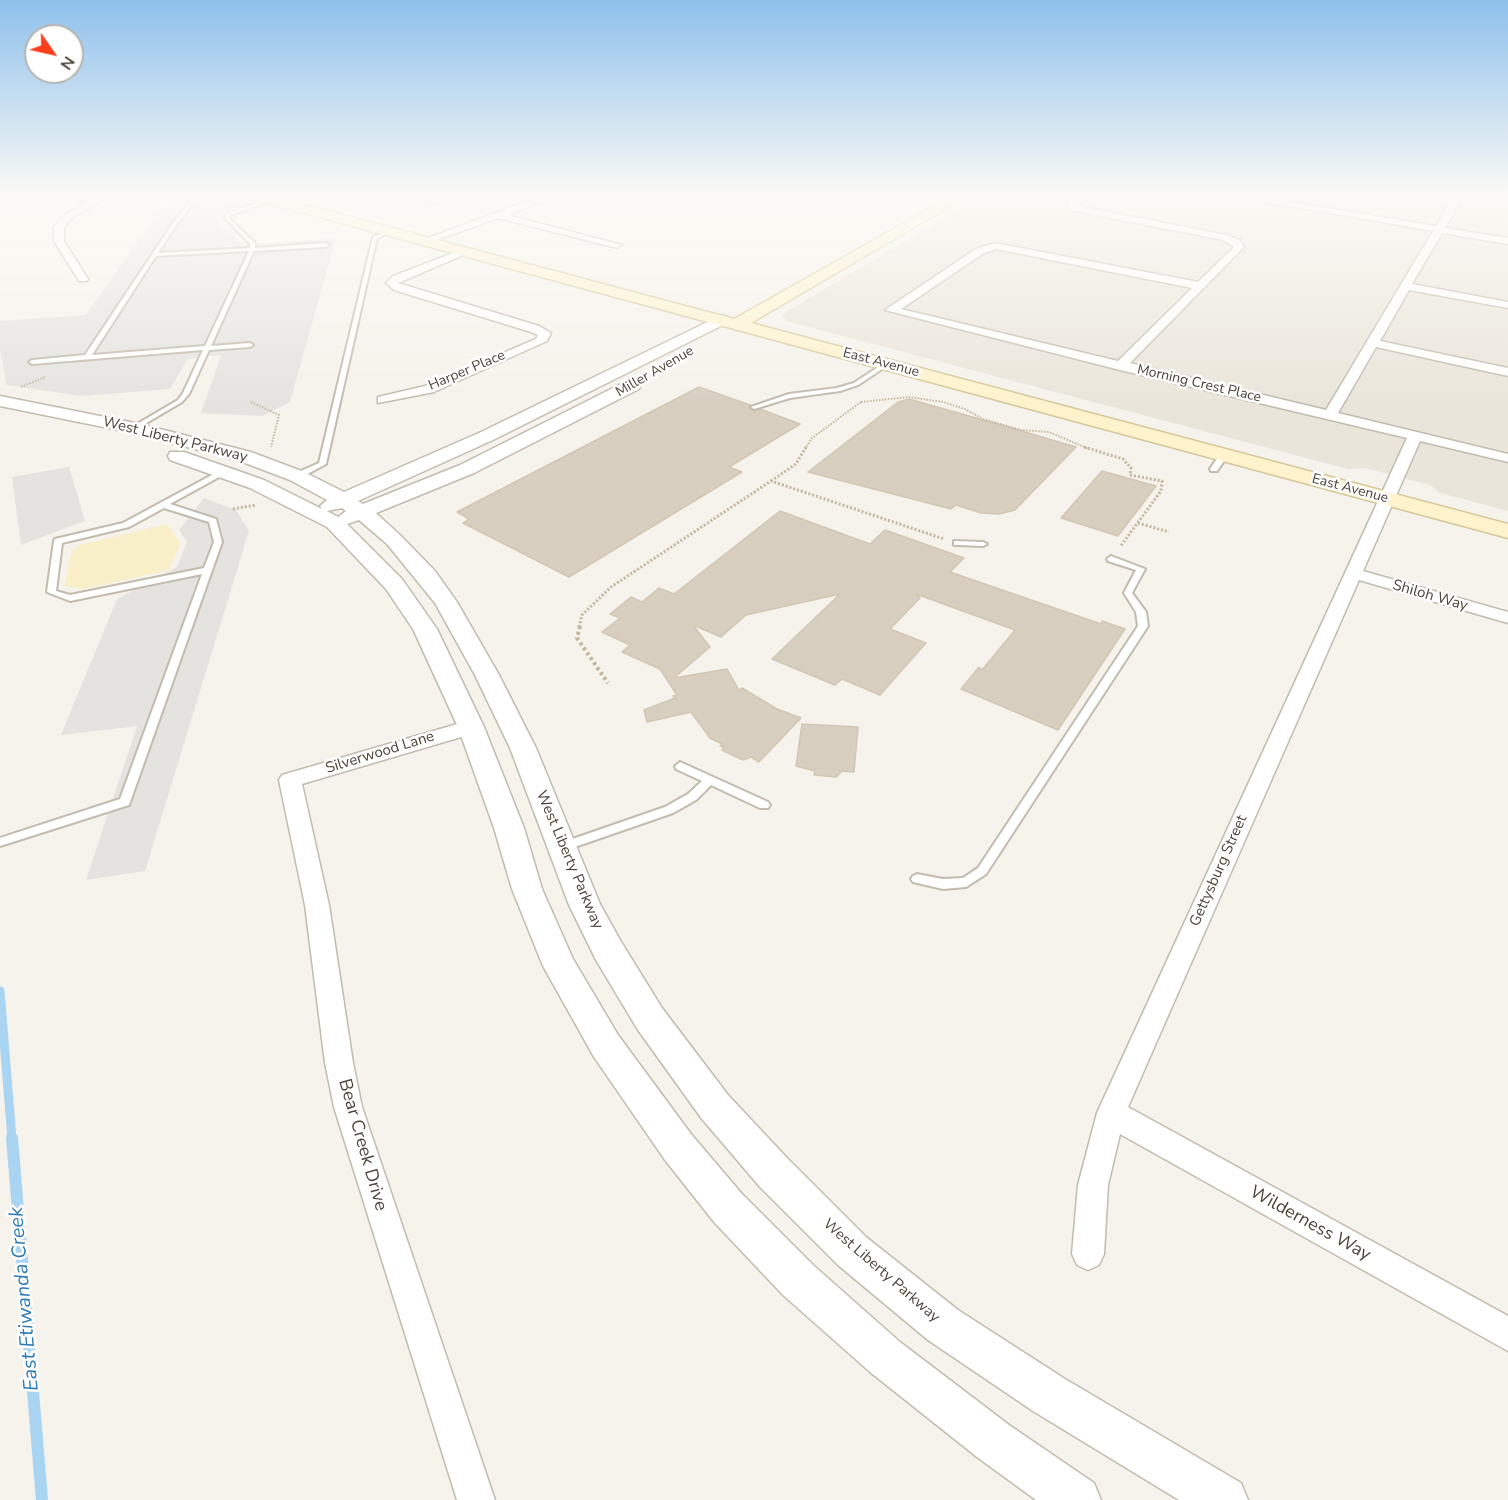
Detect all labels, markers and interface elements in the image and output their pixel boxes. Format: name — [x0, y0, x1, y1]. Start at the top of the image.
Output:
north arrow — [24, 24, 84, 84]
text: N — [55, 52, 80, 74]
street label: Miller Avenue — [613, 343, 697, 401]
street label: East Avenue — [841, 345, 921, 381]
street label: Harper Place — [426, 347, 508, 395]
street label: Morning Crest Place — [1135, 362, 1263, 406]
street label: West Liberty Parkway — [101, 413, 249, 467]
street label: East Avenue — [1310, 471, 1390, 507]
street label: Shiloh Way — [1390, 577, 1470, 615]
street label: Silverwood Lane — [323, 728, 437, 778]
street label: West Liberty Parkway — [532, 788, 606, 932]
street label: Gettysburg Street — [1186, 813, 1252, 929]
street label: Bear Creek Drive — [333, 1077, 391, 1213]
street label: Wilderness Way — [1246, 1182, 1374, 1266]
water label: East Etiwanda Creek — [5, 1206, 45, 1392]
street label: West Liberty Parkway — [819, 1215, 943, 1327]

